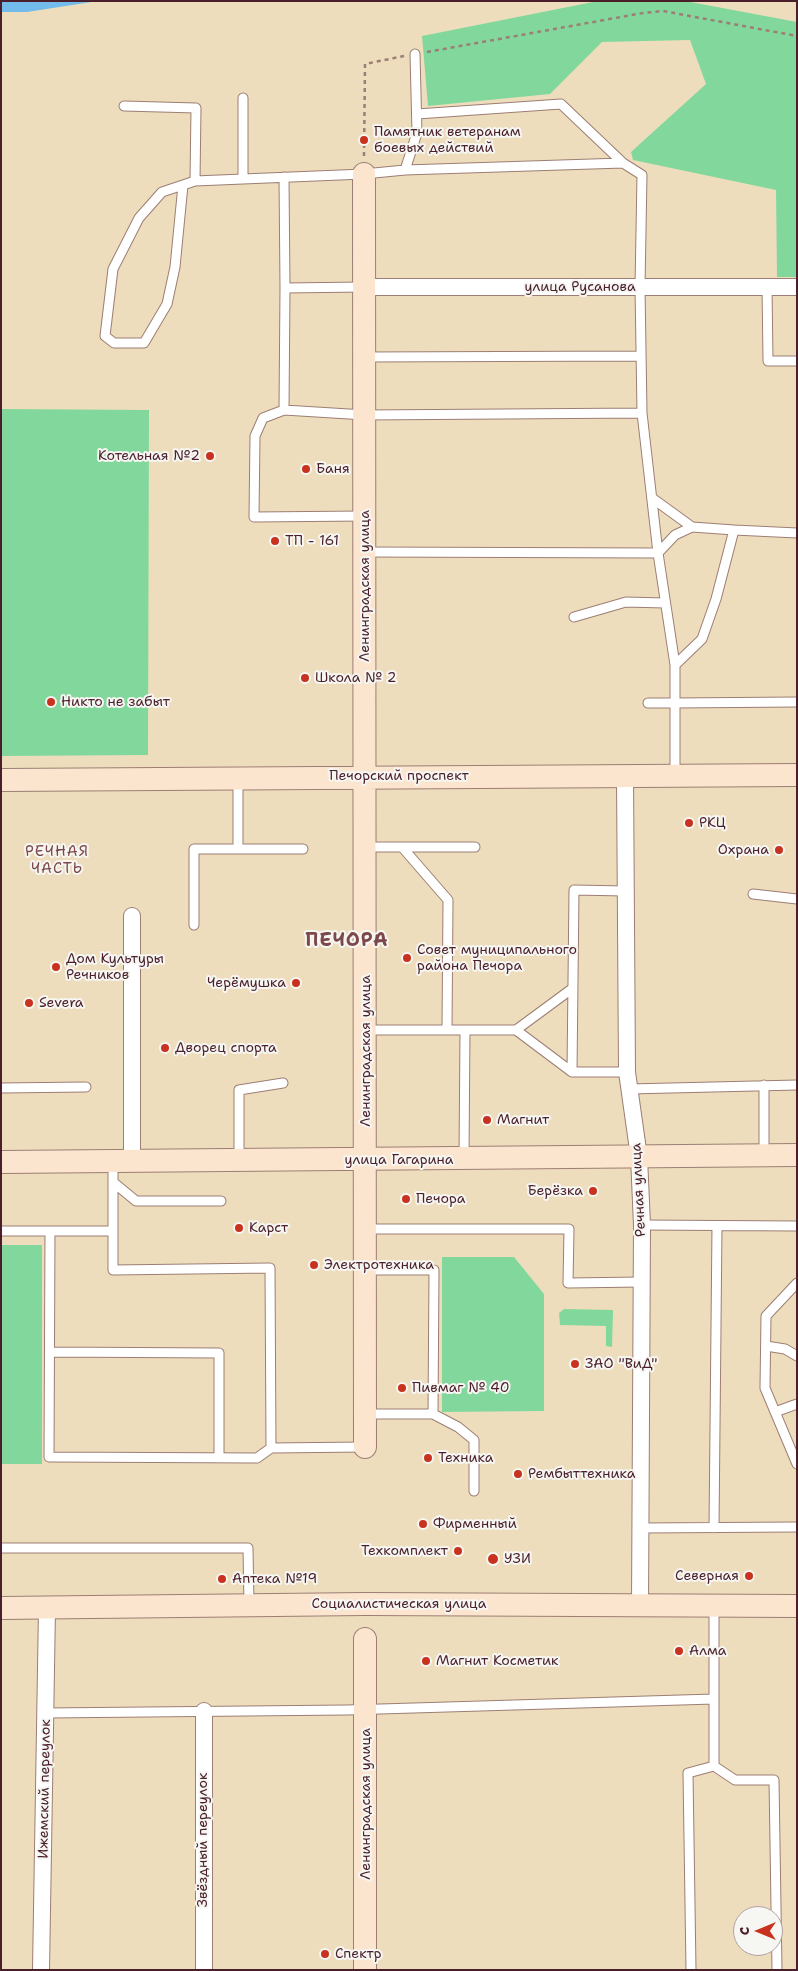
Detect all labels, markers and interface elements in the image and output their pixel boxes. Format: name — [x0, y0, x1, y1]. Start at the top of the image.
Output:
place label: Памятник ветеранам боевых действий — [374, 124, 521, 156]
marker: Памятник ветеранам боевых действий — [358, 134, 370, 146]
street label: улица Русанова — [524, 279, 636, 295]
place label: Котельная №2 — [98, 448, 200, 464]
marker: Котельная №2 — [204, 450, 216, 462]
place label: Баня — [316, 461, 350, 477]
marker: Баня — [300, 463, 312, 475]
street label: Ленинградская улица — [357, 510, 373, 662]
place label: ТП - 161 — [285, 533, 339, 549]
marker: ТП - 161 — [269, 535, 281, 547]
place label: Школа № 2 — [315, 670, 397, 686]
marker: Школа № 2 — [299, 672, 311, 684]
place label: Никто не забыт — [61, 694, 170, 710]
marker: Никто не забыт — [45, 696, 57, 708]
street label: Печорский проспект — [329, 768, 469, 784]
place label: РКЦ — [699, 815, 726, 831]
marker: РКЦ — [683, 817, 695, 829]
place label: Охрана — [718, 842, 769, 858]
district label: РЕЧНАЯ ЧАСТЬ — [24, 843, 90, 878]
marker: Охрана — [773, 844, 785, 856]
district label: ПЕЧОРА — [305, 930, 389, 952]
place label: Совет муниципального района Печора — [417, 942, 577, 974]
place label: Дом Культуры Речников — [66, 951, 164, 984]
marker: Совет муниципального района Печора — [401, 952, 413, 964]
marker: Дом Культуры Речников — [50, 961, 62, 973]
place label: Черёмушка — [207, 975, 286, 991]
street label: Ленинградская улица — [358, 975, 374, 1127]
marker: Черёмушка — [290, 977, 302, 989]
place label: Severa — [39, 995, 84, 1011]
marker: Severa — [23, 997, 35, 1009]
place label: Дворец спорта — [175, 1040, 277, 1056]
marker: Дворец спорта — [159, 1042, 171, 1054]
place label: Магнит — [497, 1112, 549, 1128]
marker: Магнит — [481, 1114, 493, 1126]
street label: Речная улица — [628, 1142, 650, 1238]
street label: улица Гагарина — [345, 1152, 453, 1168]
place label: Берёзка — [527, 1183, 583, 1199]
marker: Берёзка — [587, 1185, 599, 1197]
place label: Печора — [416, 1191, 466, 1207]
marker: Печора — [400, 1193, 412, 1205]
place label: Карст — [249, 1220, 288, 1236]
marker: Карст — [233, 1222, 245, 1234]
place label: Электротехника — [324, 1257, 434, 1273]
marker: Электротехника — [308, 1259, 320, 1271]
place label: ЗАО "ВиД" — [585, 1356, 658, 1372]
marker: ЗАО "ВиД" — [569, 1358, 581, 1370]
place label: Пивмаг № 40 — [412, 1380, 510, 1396]
marker: Пивмаг № 40 — [396, 1382, 408, 1394]
place label: Техника — [438, 1450, 493, 1466]
marker: Техника — [422, 1452, 434, 1464]
place label: Рембыттехника — [528, 1466, 636, 1482]
marker: Рембыттехника — [512, 1468, 524, 1480]
place label: Фирменный — [433, 1516, 517, 1532]
marker: Фирменный — [417, 1518, 429, 1530]
place label: Техкомплект — [361, 1543, 448, 1559]
marker: Техкомплект — [452, 1545, 464, 1557]
place label: УЗИ — [504, 1551, 531, 1567]
marker: УЗИ — [486, 1552, 500, 1566]
place label: Северная — [675, 1568, 739, 1584]
marker: Северная — [743, 1570, 755, 1582]
place label: Аптека №19 — [232, 1571, 317, 1587]
marker: Аптека №19 — [216, 1573, 228, 1585]
street label: Социалистическая улица — [312, 1596, 486, 1612]
place label: Алма — [689, 1643, 727, 1659]
marker: Алма — [673, 1645, 685, 1657]
place label: Магнит Косметик — [436, 1653, 559, 1669]
marker: Магнит Косметик — [420, 1655, 432, 1667]
street label: Ижемский переулок — [35, 1719, 55, 1859]
street label: Ленинградская улица — [358, 1728, 374, 1880]
street label: Звёздный переулок — [195, 1773, 211, 1907]
north arrow — [733, 1906, 783, 1956]
text: С — [735, 1927, 753, 1935]
place label: Спектр — [335, 1946, 382, 1962]
marker: Спектр — [319, 1948, 331, 1960]

